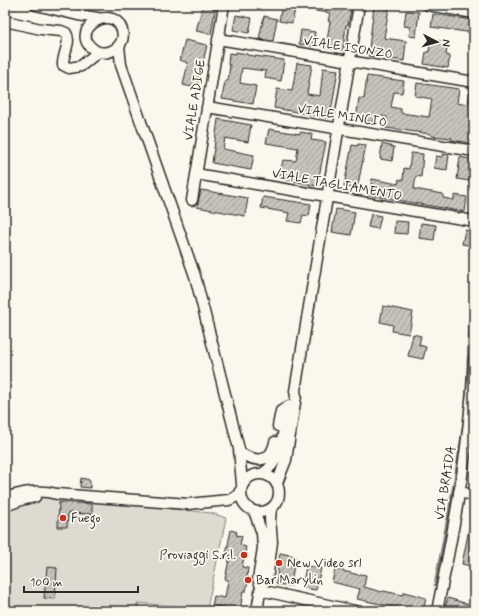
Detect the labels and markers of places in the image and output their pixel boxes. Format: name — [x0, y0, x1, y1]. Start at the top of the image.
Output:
place label: Fuego — [71, 510, 101, 529]
marker: Fuego — [58, 513, 68, 523]
place label: Proviaggi S.r.l. — [159, 547, 236, 566]
marker: Proviaggi S.r.l. — [239, 550, 249, 560]
place label: New Video srl — [287, 555, 362, 572]
marker: New Video srl — [274, 558, 284, 568]
place label: Bar Marylin — [256, 572, 323, 589]
marker: Bar Marylin — [243, 575, 253, 585]

